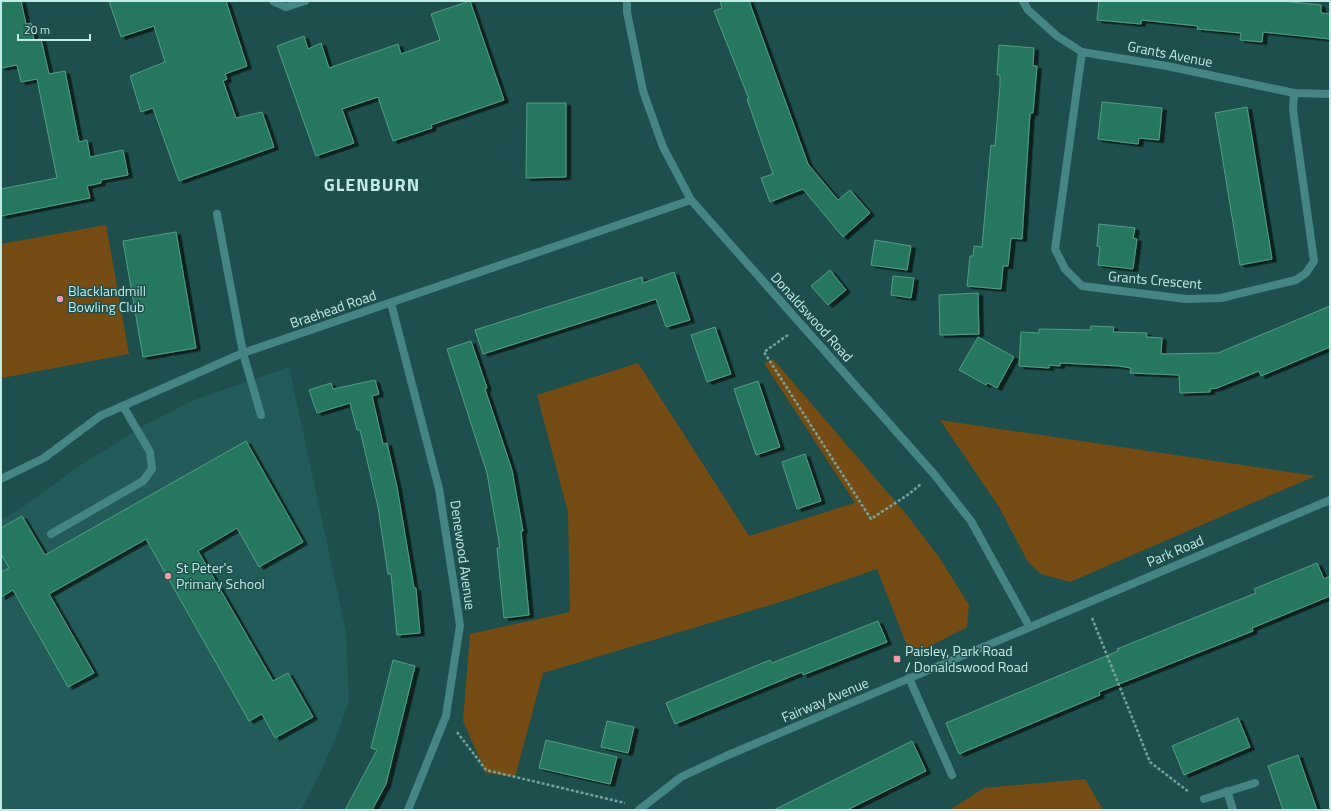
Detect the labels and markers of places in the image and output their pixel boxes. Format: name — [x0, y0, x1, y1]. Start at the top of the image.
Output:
place label: Blacklandmill Bowling Club — [68, 280, 146, 317]
marker: Blacklandmill Bowling Club — [55, 294, 65, 304]
place label: St Peter's Primary School — [176, 557, 265, 594]
marker: St Peter's Primary School — [163, 571, 173, 581]
place label: Paisley, Park Road / Donaldswood Road — [905, 640, 1028, 677]
marker: Paisley, Park Road / Donaldswood Road — [892, 654, 902, 664]

